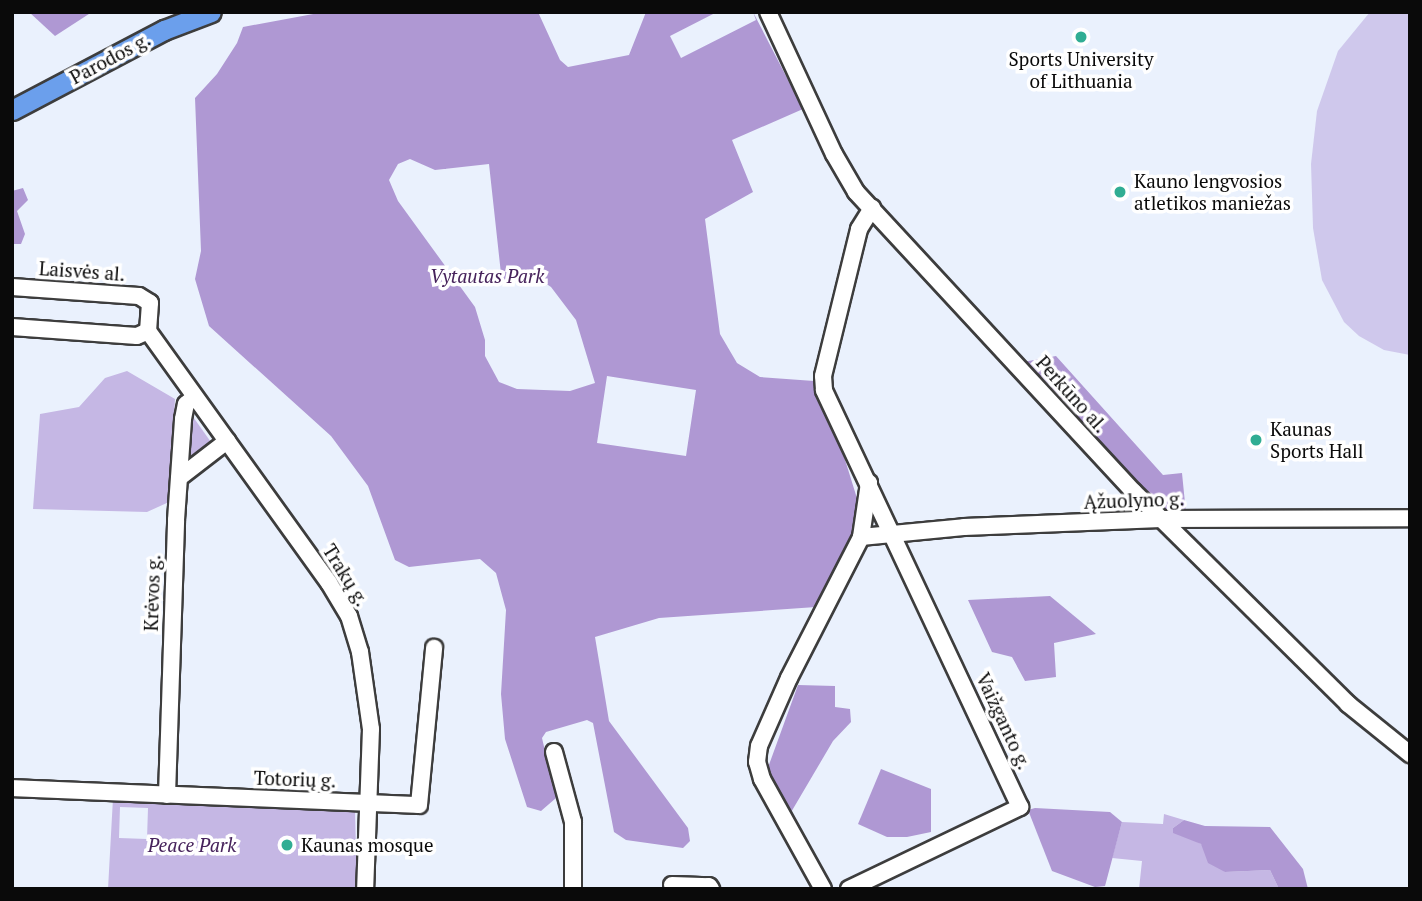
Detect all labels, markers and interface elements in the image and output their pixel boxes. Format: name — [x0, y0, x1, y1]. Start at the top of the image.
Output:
street label: Parodos g. — [66, 27, 154, 89]
marker: Sports University of Lithuania — [1073, 29, 1089, 45]
place label: Sports University of Lithuania — [1008, 48, 1154, 92]
place label: Kauno lengvosios atletikos maniežas — [1134, 170, 1291, 214]
marker: Kauno lengvosios atletikos maniežas — [1112, 184, 1128, 200]
street label: Laisvės al. — [38, 257, 126, 285]
park label: Vytautas Park — [430, 265, 544, 287]
street label: Perkūno al. — [1032, 351, 1112, 437]
place label: Kaunas Sports Hall — [1270, 418, 1363, 462]
marker: Kaunas Sports Hall — [1248, 432, 1264, 448]
street label: Ąžuolyno g. — [1083, 487, 1185, 513]
street label: Trakų g. — [318, 540, 374, 610]
street label: Krėvos g. — [139, 554, 165, 632]
street label: Vaižganto g. — [972, 669, 1036, 773]
street label: Totorių g. — [254, 766, 336, 792]
park label: Peace Park — [148, 834, 236, 856]
place label: Kaunas mosque — [301, 834, 434, 856]
marker: Kaunas mosque — [279, 837, 295, 853]

